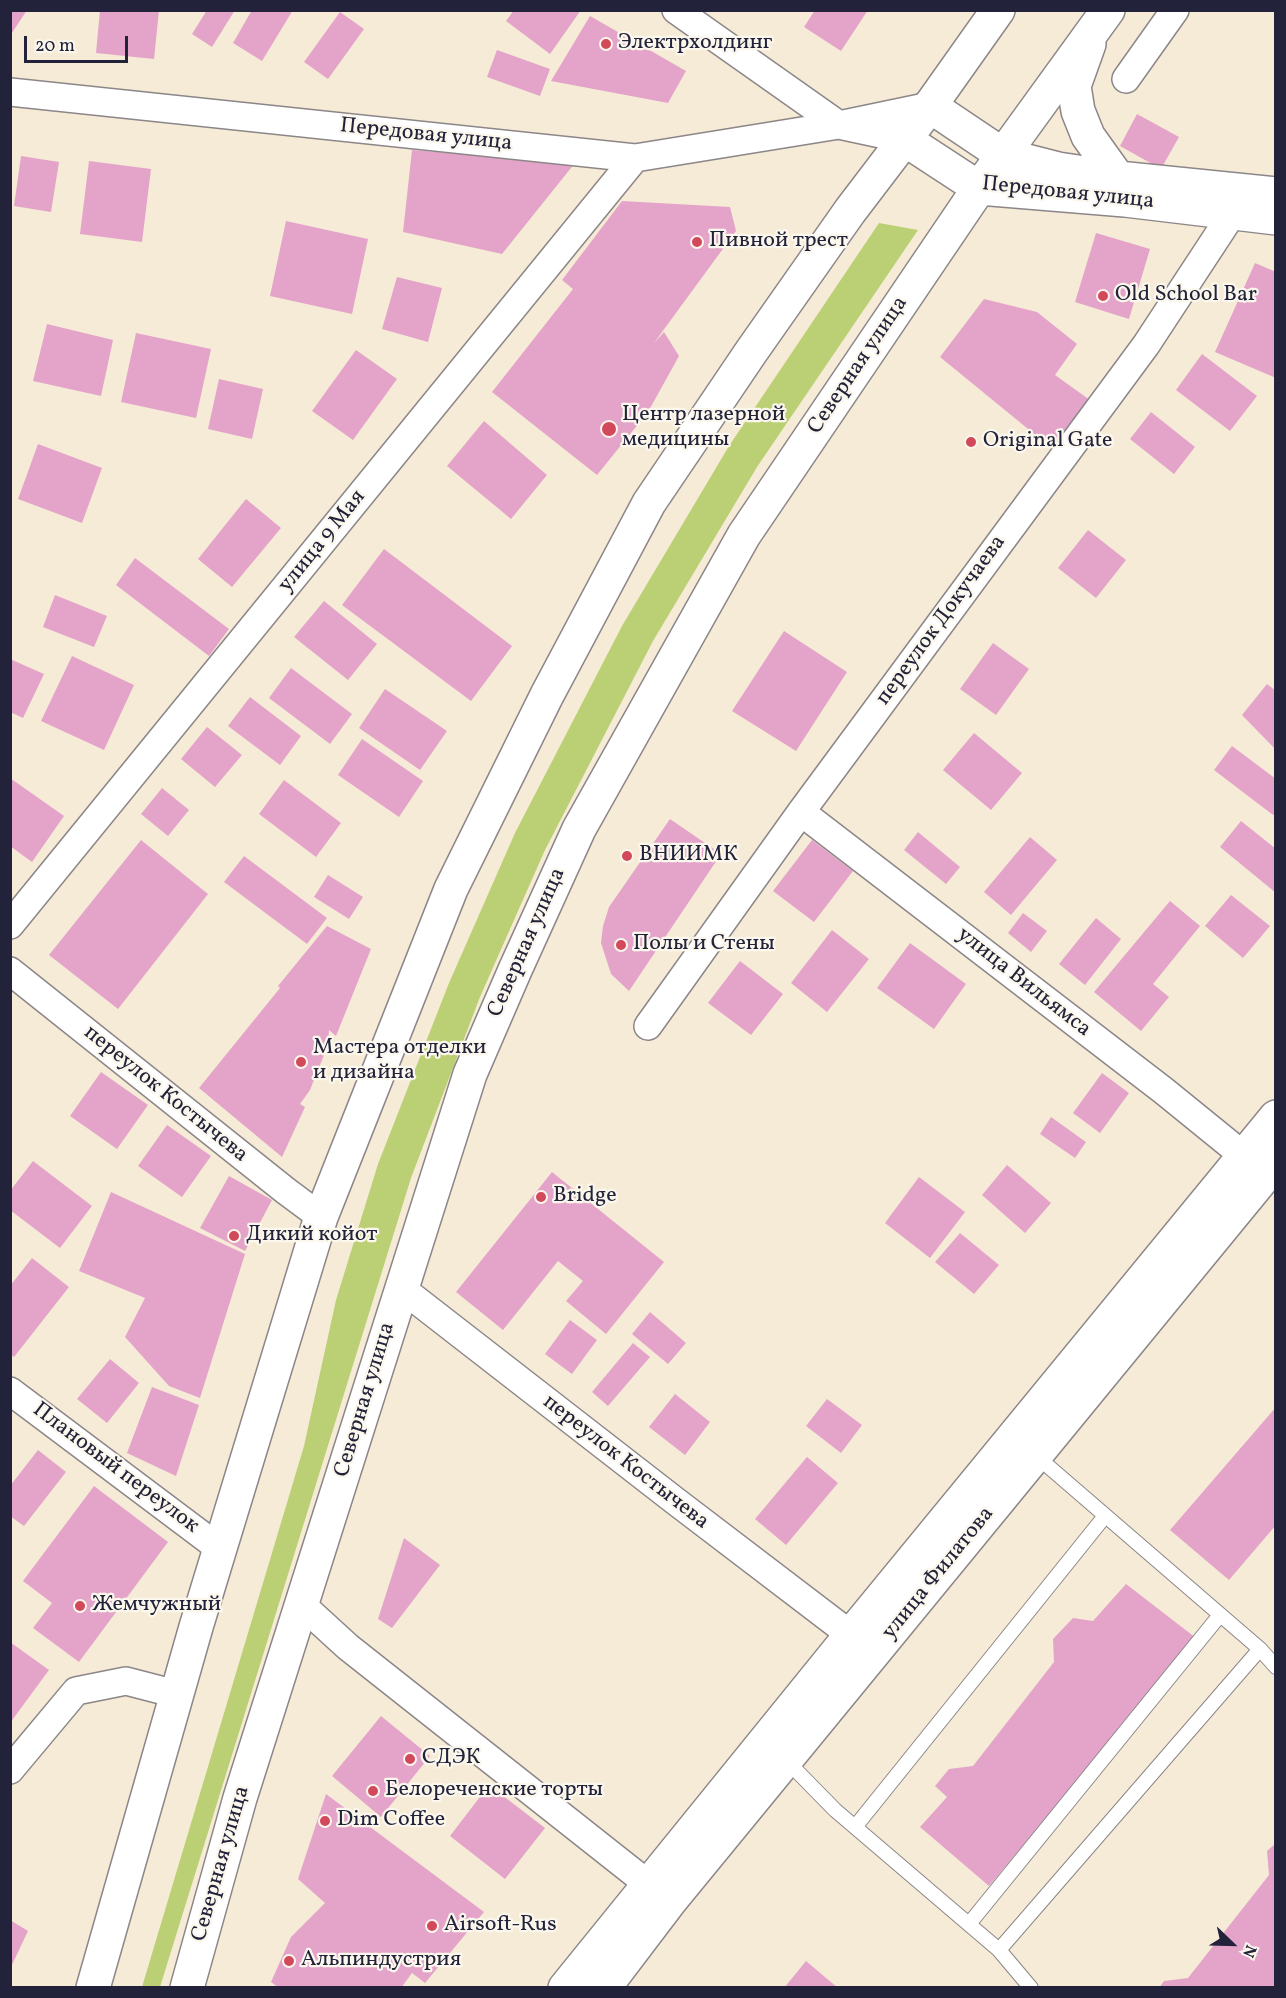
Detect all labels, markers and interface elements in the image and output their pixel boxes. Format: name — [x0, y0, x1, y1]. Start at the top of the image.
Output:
scale bar — [27, 24, 130, 62]
place label: Электрхолдинг — [618, 31, 772, 57]
text: 20 m — [35, 34, 75, 59]
marker: Электрхолдинг — [599, 37, 613, 51]
street label: Передовая улица — [339, 114, 513, 158]
street label: Передовая улица — [981, 172, 1155, 216]
place label: Пивной трест — [709, 229, 848, 255]
marker: Пивной трест — [690, 235, 704, 249]
place label: Old School Bar — [1115, 283, 1257, 309]
marker: Old School Bar — [1096, 289, 1110, 303]
street label: Северная улица — [803, 292, 915, 440]
place label: Центр лазерной медицины — [622, 403, 785, 454]
marker: Центр лазерной медицины — [600, 420, 618, 438]
place label: Original Gate — [983, 429, 1112, 455]
marker: Original Gate — [964, 435, 978, 449]
street label: улица 9 Мая — [274, 485, 372, 599]
street label: переулок Докучаева — [871, 531, 1013, 711]
place label: ВНИИМК — [639, 843, 738, 869]
marker: ВНИИМК — [620, 849, 634, 863]
street label: Северная улица — [483, 864, 573, 1022]
street label: улица Вильямса — [951, 922, 1095, 1044]
place label: Полы и Стены — [633, 932, 775, 958]
marker: Полы и Стены — [614, 938, 628, 952]
street label: переулок Костычева — [78, 1021, 252, 1169]
place label: Мастера отделки и дизайна — [313, 1036, 486, 1088]
marker: Мастера отделки и дизайна — [294, 1055, 308, 1069]
place label: Bridge — [553, 1184, 617, 1210]
marker: Bridge — [534, 1190, 548, 1204]
place label: Дикий койот — [246, 1223, 377, 1249]
marker: Дикий койот — [227, 1229, 241, 1243]
street label: Северная улица — [330, 1319, 402, 1481]
street label: переулок Костычева — [537, 1390, 713, 1536]
street label: Плановый переулок — [27, 1398, 203, 1540]
street label: улица Филатова — [877, 1502, 1001, 1646]
place label: Жемчужный — [92, 1593, 221, 1619]
marker: Жемчужный — [73, 1599, 87, 1613]
place label: СДЭК — [422, 1746, 480, 1772]
marker: СДЭК — [403, 1752, 417, 1766]
place label: Белореченские торты — [385, 1778, 603, 1804]
street label: Северная улица — [187, 1783, 257, 1945]
marker: Белореченские торты — [366, 1784, 380, 1798]
place label: Dim Coffee — [337, 1808, 445, 1834]
marker: Dim Coffee — [318, 1814, 332, 1828]
place label: Airsoft-Rus — [444, 1913, 557, 1939]
north arrow — [1202, 1914, 1262, 1974]
marker: Airsoft-Rus — [425, 1919, 439, 1933]
text: N — [1236, 1941, 1261, 1961]
place label: Альпиндустрия — [301, 1948, 461, 1974]
marker: Альпиндустрия — [282, 1954, 296, 1968]

